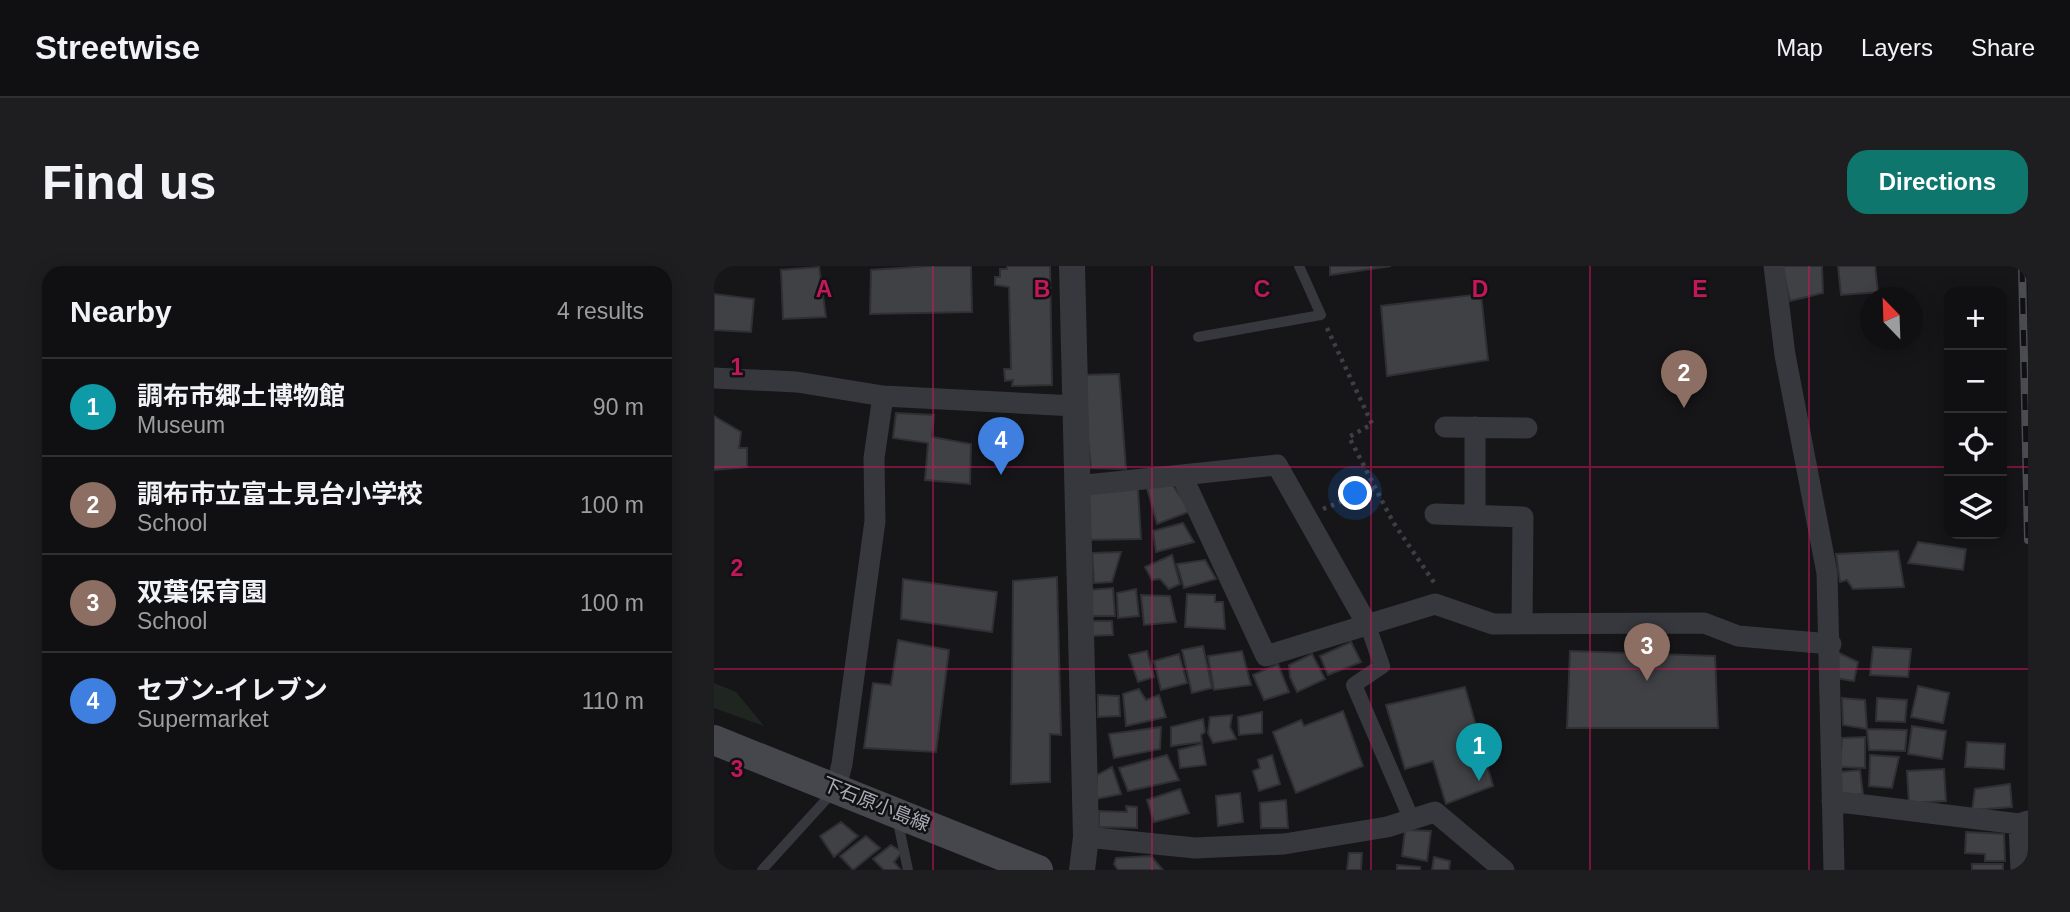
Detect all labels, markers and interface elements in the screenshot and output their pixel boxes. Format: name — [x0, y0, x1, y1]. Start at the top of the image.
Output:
text: Streetwise — [35, 29, 200, 66]
text: Map — [1776, 34, 1823, 61]
text: Layers — [1861, 34, 1933, 61]
text: Share — [1971, 34, 2035, 61]
button: Directions — [1847, 150, 2028, 214]
text: Find us — [42, 155, 216, 209]
text: A — [816, 276, 832, 302]
text: B — [1034, 276, 1050, 302]
text: C — [1254, 276, 1270, 302]
text: D — [1472, 276, 1488, 302]
text: E — [1692, 276, 1708, 302]
north arrow — [1860, 287, 1923, 350]
map controls — [1944, 287, 2007, 539]
button: + — [1944, 287, 2007, 350]
text: Nearby — [70, 295, 172, 328]
text: 4 results — [557, 298, 644, 324]
pin: 2 — [1661, 350, 1707, 408]
button: − — [1944, 350, 2007, 413]
text: 1 — [731, 354, 744, 380]
text: 調布市郷土博物館 — [137, 381, 345, 411]
text: 1 — [87, 394, 99, 420]
text: 90 m — [593, 394, 644, 420]
text: Museum — [137, 412, 225, 438]
button: locate — [1944, 413, 2007, 476]
pin: 4 — [978, 417, 1024, 475]
your location — [1338, 476, 1372, 510]
button: layers — [1944, 476, 2007, 539]
text: 調布市立富士見台小学校 — [137, 479, 423, 509]
text: 2 — [87, 492, 99, 518]
text: 100 m — [580, 492, 644, 518]
text: School — [137, 510, 207, 536]
text: 2 — [731, 555, 743, 581]
text: 双葉保育園 — [137, 577, 267, 607]
text: 3 — [87, 590, 99, 616]
text: 100 m — [580, 590, 644, 616]
text: School — [137, 608, 207, 634]
pin: 3 — [1624, 623, 1670, 681]
text: セブン-イレブン — [137, 675, 328, 705]
text: 4 — [87, 688, 99, 714]
text: 110 m — [582, 688, 644, 714]
text: Supermarket — [137, 706, 269, 732]
pin: 1 — [1456, 723, 1502, 781]
text: 3 — [731, 756, 743, 782]
street label: 下石原小島線 — [819, 773, 933, 835]

